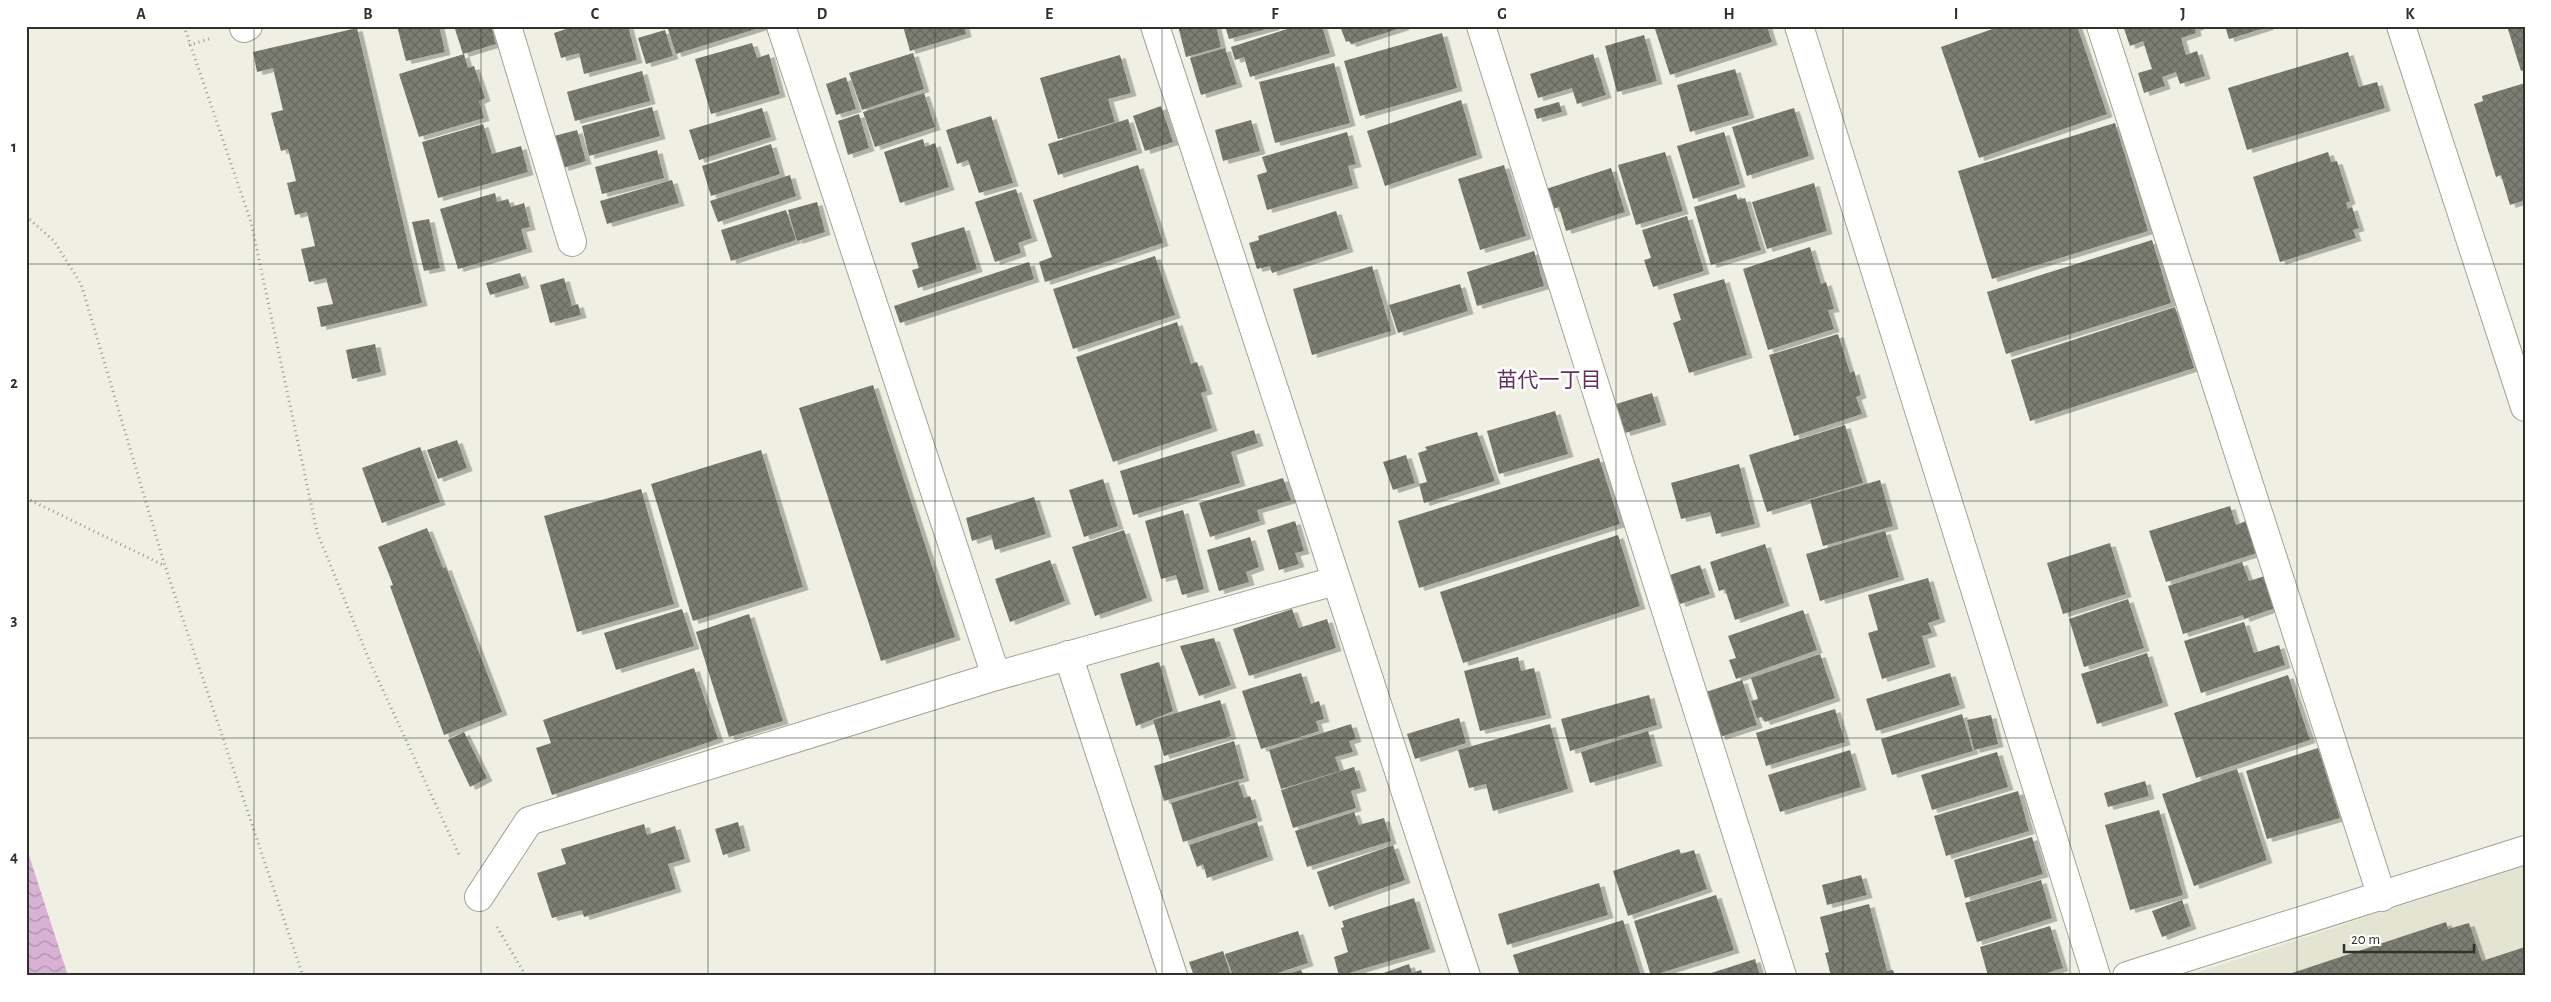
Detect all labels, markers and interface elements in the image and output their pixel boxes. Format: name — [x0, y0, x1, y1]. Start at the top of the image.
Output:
text: A — [136, 6, 146, 22]
text: B — [363, 6, 373, 22]
text: C — [591, 6, 600, 22]
text: D — [817, 6, 828, 22]
text: E — [1045, 6, 1053, 22]
text: F — [1271, 6, 1279, 22]
text: G — [1497, 6, 1507, 22]
text: H — [1723, 6, 1735, 22]
text: I — [1954, 6, 1958, 22]
text: J — [2180, 6, 2186, 22]
text: K — [2405, 6, 2415, 22]
text: 1 — [11, 139, 17, 155]
district label: 苗代一丁目 — [1497, 369, 1602, 391]
text: 2 — [10, 375, 18, 391]
text: 3 — [11, 612, 18, 628]
text: 4 — [10, 849, 18, 865]
scale bar — [2344, 922, 2474, 954]
text: 20 m — [2351, 932, 2380, 947]

